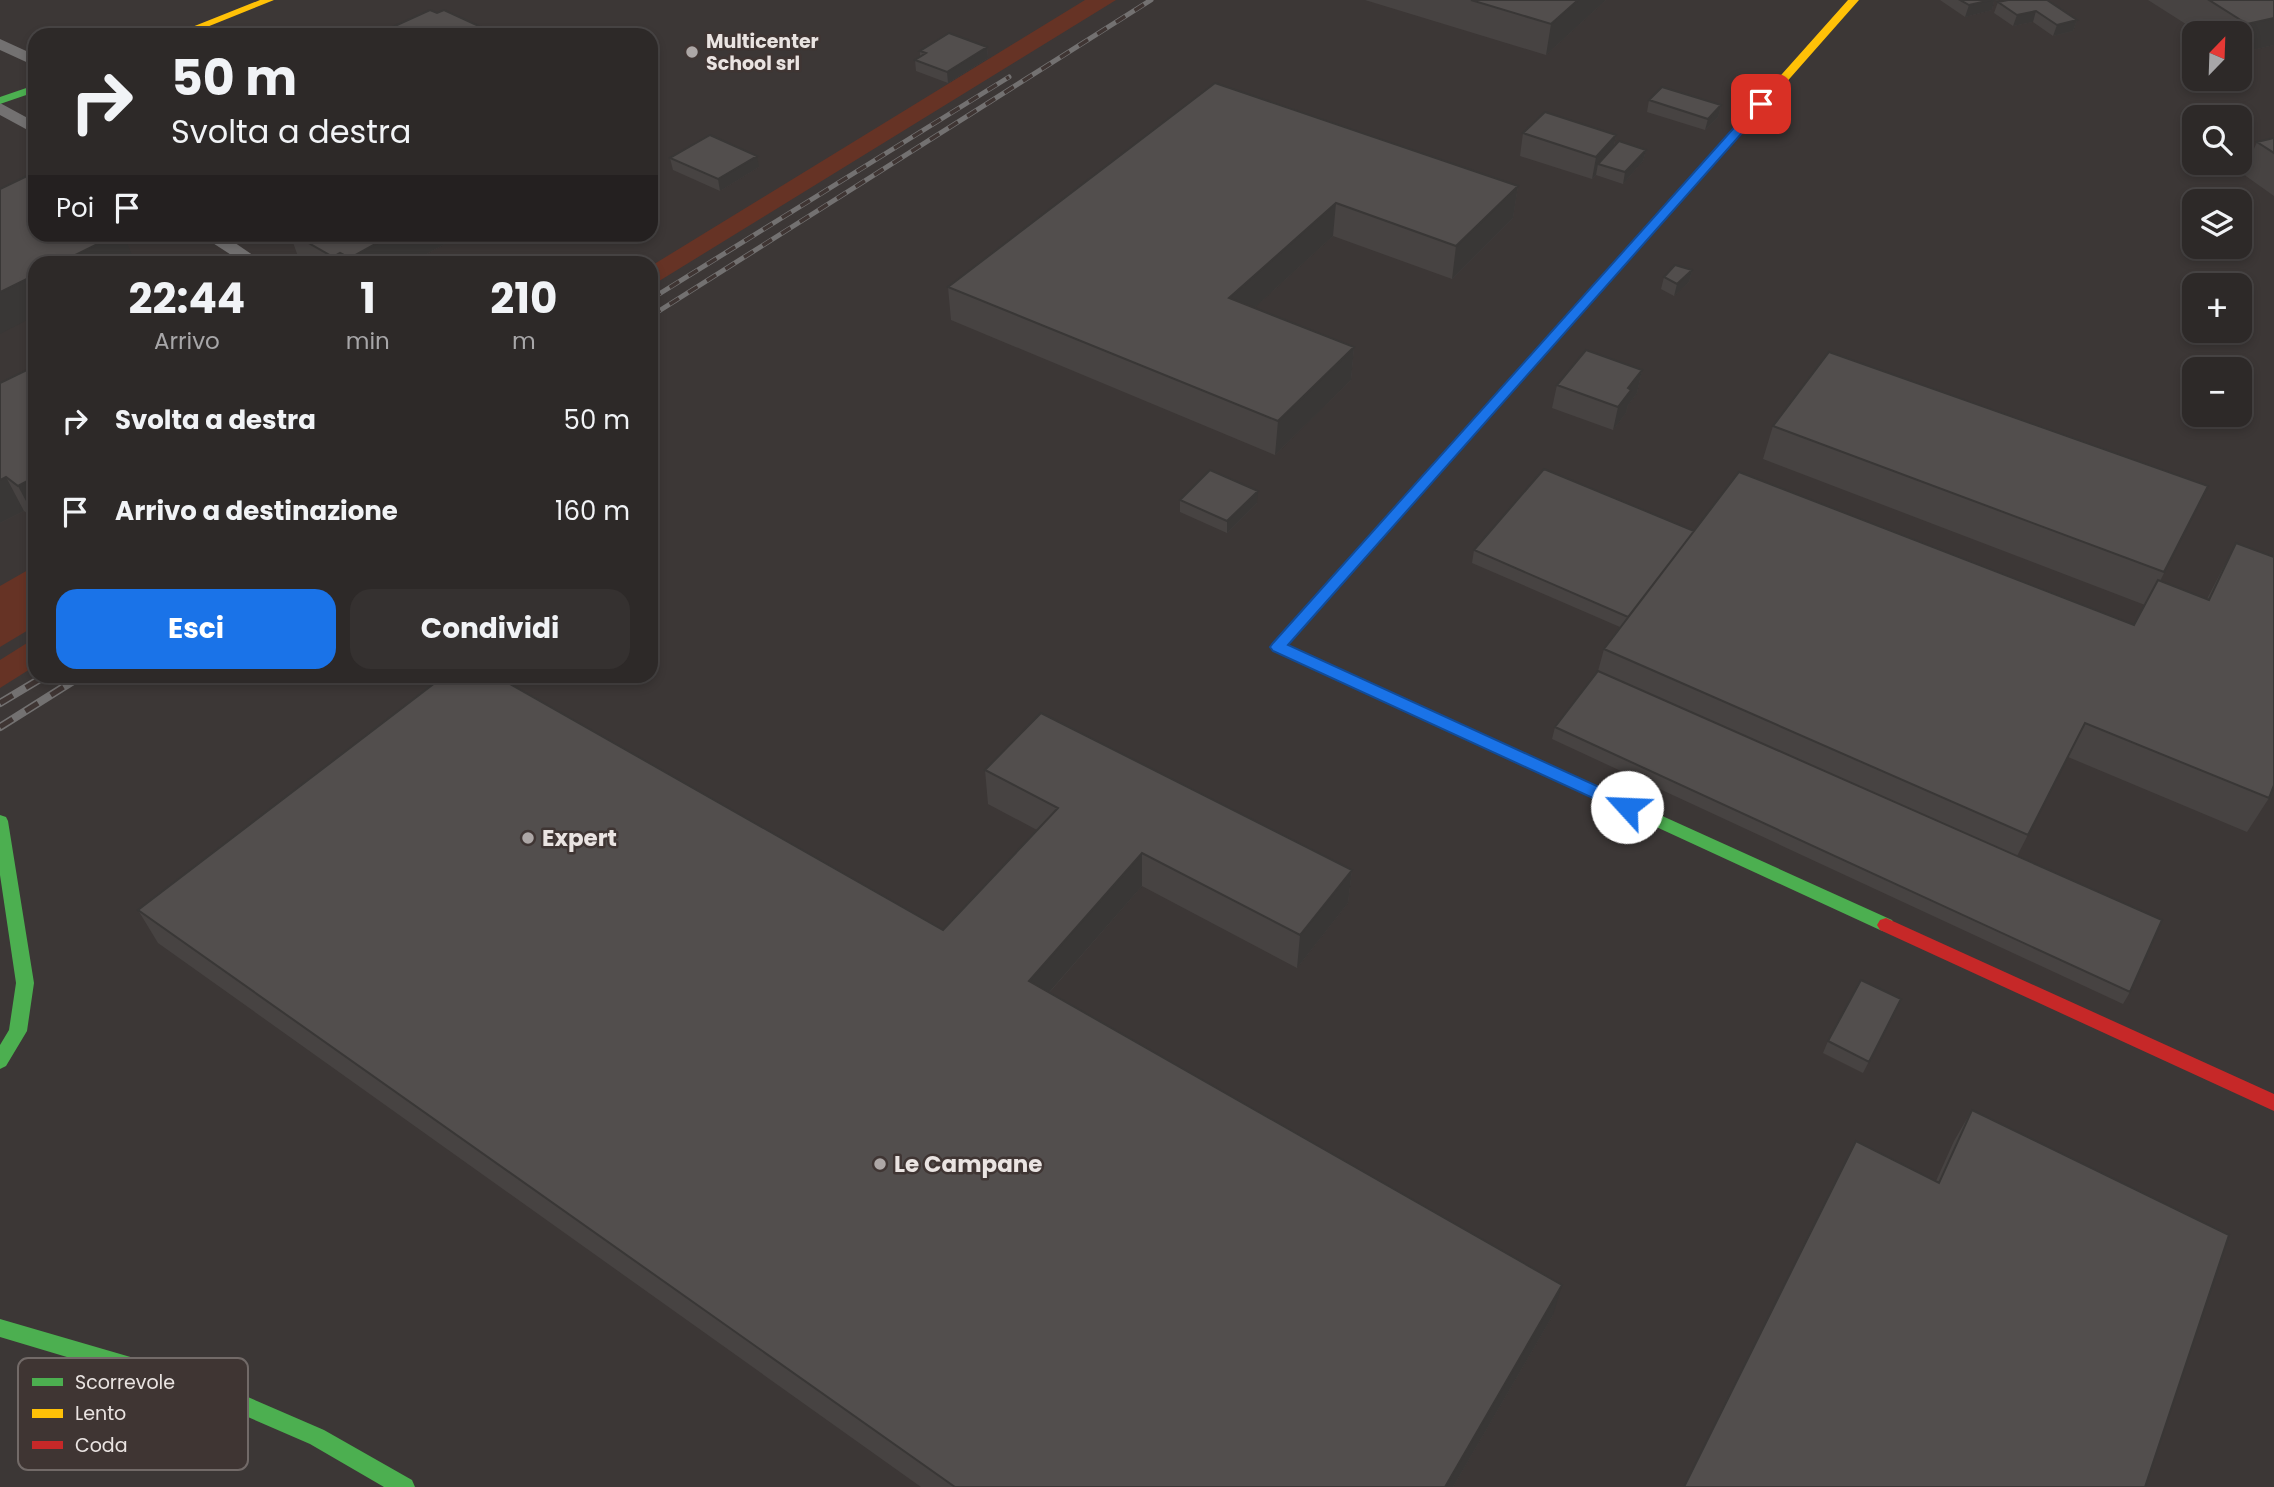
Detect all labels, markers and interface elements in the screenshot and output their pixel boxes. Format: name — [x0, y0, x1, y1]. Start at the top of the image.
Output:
north arrow — [2182, 21, 2252, 91]
map controls — [2182, 21, 2252, 427]
place label: Multicenter School srl — [706, 28, 819, 77]
text: 50 m — [171, 44, 297, 112]
marker: Multicenter School srl — [684, 44, 700, 60]
icon: right — [56, 56, 147, 147]
pin — [1731, 74, 1791, 134]
icon: arrive — [1742, 85, 1780, 123]
button: search — [2182, 105, 2252, 175]
text: Svolta a destra — [171, 109, 411, 154]
icon: arrive — [108, 189, 146, 227]
button: layers — [2182, 189, 2252, 259]
text: Poi — [56, 190, 94, 226]
text: 22:44 — [128, 269, 245, 328]
text: 1 — [360, 269, 376, 328]
text: 210 — [490, 269, 557, 328]
button: + — [2182, 273, 2252, 343]
text: Arrivo — [154, 325, 220, 357]
text: min — [346, 325, 390, 357]
text: m — [512, 325, 536, 357]
button: − — [2182, 357, 2252, 427]
icon: right — [56, 402, 94, 440]
text: Svolta a destra — [115, 402, 316, 438]
text: 50 m — [564, 402, 630, 438]
icon: arrive — [56, 493, 94, 531]
text: Arrivo a destinazione — [115, 493, 398, 529]
text: 160 m — [555, 493, 630, 529]
button: Esci — [56, 589, 336, 669]
button: Condividi — [350, 589, 630, 669]
position arrow — [1590, 770, 1664, 844]
place label: Expert — [542, 822, 617, 854]
marker: Expert — [520, 830, 536, 846]
place label: Le Campane — [894, 1148, 1042, 1180]
marker: Le Campane — [872, 1156, 888, 1172]
legend — [18, 1358, 248, 1470]
text: Scorrevole — [75, 1369, 175, 1396]
text: Lento — [75, 1400, 126, 1427]
text: Coda — [75, 1432, 128, 1459]

